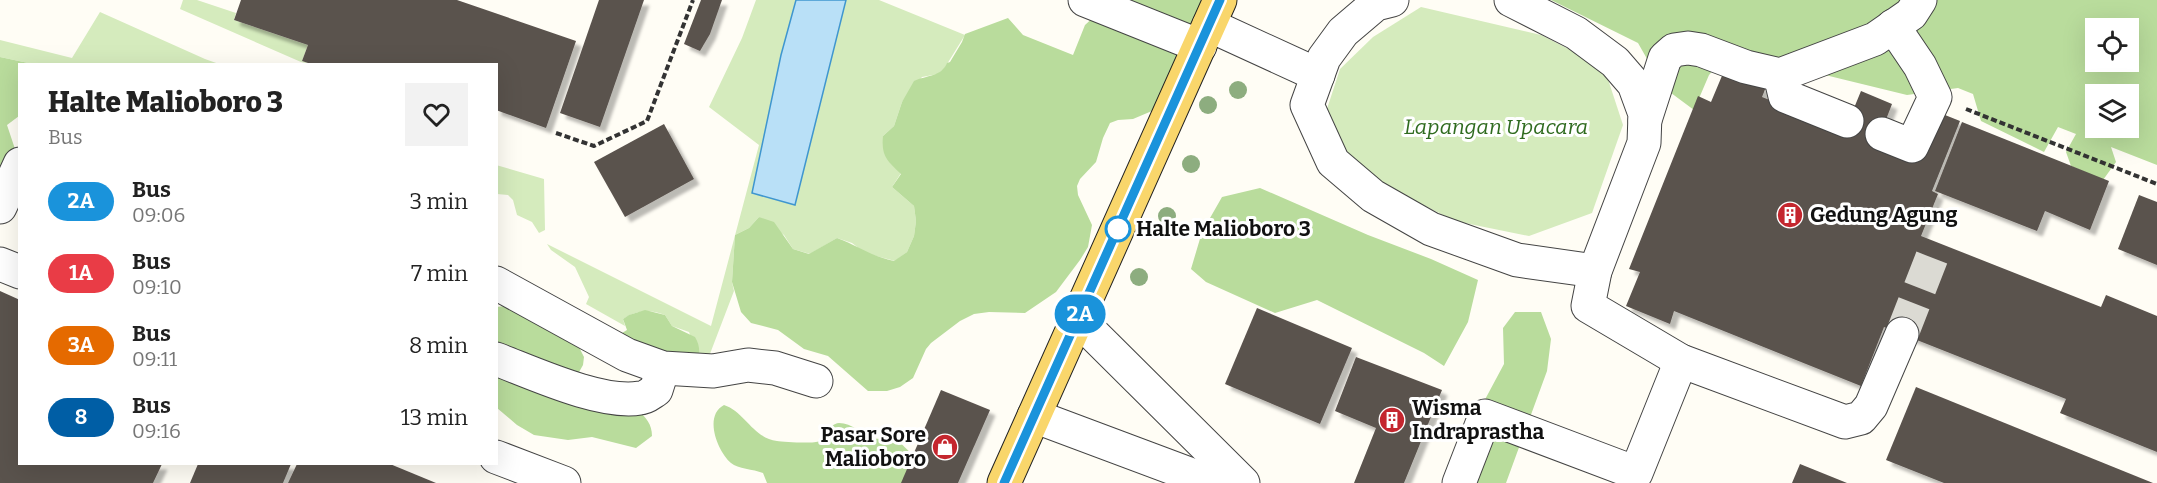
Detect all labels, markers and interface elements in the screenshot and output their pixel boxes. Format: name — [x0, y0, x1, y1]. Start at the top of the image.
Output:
map controls — [2085, 18, 2139, 138]
button: locate — [2085, 18, 2139, 72]
button: heart — [405, 83, 468, 146]
button: layers — [2085, 84, 2139, 138]
text: Halte Malioboro 3 — [48, 86, 283, 119]
park label: Lapangan Upacara — [1404, 114, 1588, 140]
text: Bus — [48, 125, 83, 149]
text: Bus — [132, 176, 171, 203]
text: 2A — [68, 188, 94, 214]
text: 3 min — [410, 188, 468, 215]
building icon: Gedung Agung — [1775, 200, 1805, 230]
place label: Gedung Agung — [1810, 202, 1957, 228]
text: 09:06 — [132, 203, 185, 227]
marker: Halte Malioboro 3 — [1105, 216, 1131, 242]
place label: Halte Malioboro 3 — [1136, 216, 1311, 242]
text: Bus — [132, 248, 171, 275]
text: 1A — [69, 260, 93, 286]
text: 7 min — [411, 260, 468, 287]
text: 09:10 — [132, 275, 182, 299]
line badge: 2A — [1053, 294, 1107, 334]
text: 2A — [1067, 301, 1093, 327]
text: Bus — [132, 320, 171, 347]
text: 3A — [68, 332, 94, 358]
text: 8 min — [409, 332, 468, 359]
text: 09:11 — [132, 347, 177, 371]
text: Bus — [132, 392, 171, 419]
place label: Wisma Indraprastha — [1412, 395, 1545, 445]
text: 8 — [75, 404, 87, 430]
text: 13 min — [401, 404, 468, 431]
building icon: Wisma Indraprastha — [1377, 405, 1407, 435]
text: 09:16 — [132, 419, 181, 443]
place label: Pasar Sore Malioboro — [820, 422, 926, 472]
shop icon: Pasar Sore Malioboro — [930, 432, 960, 462]

